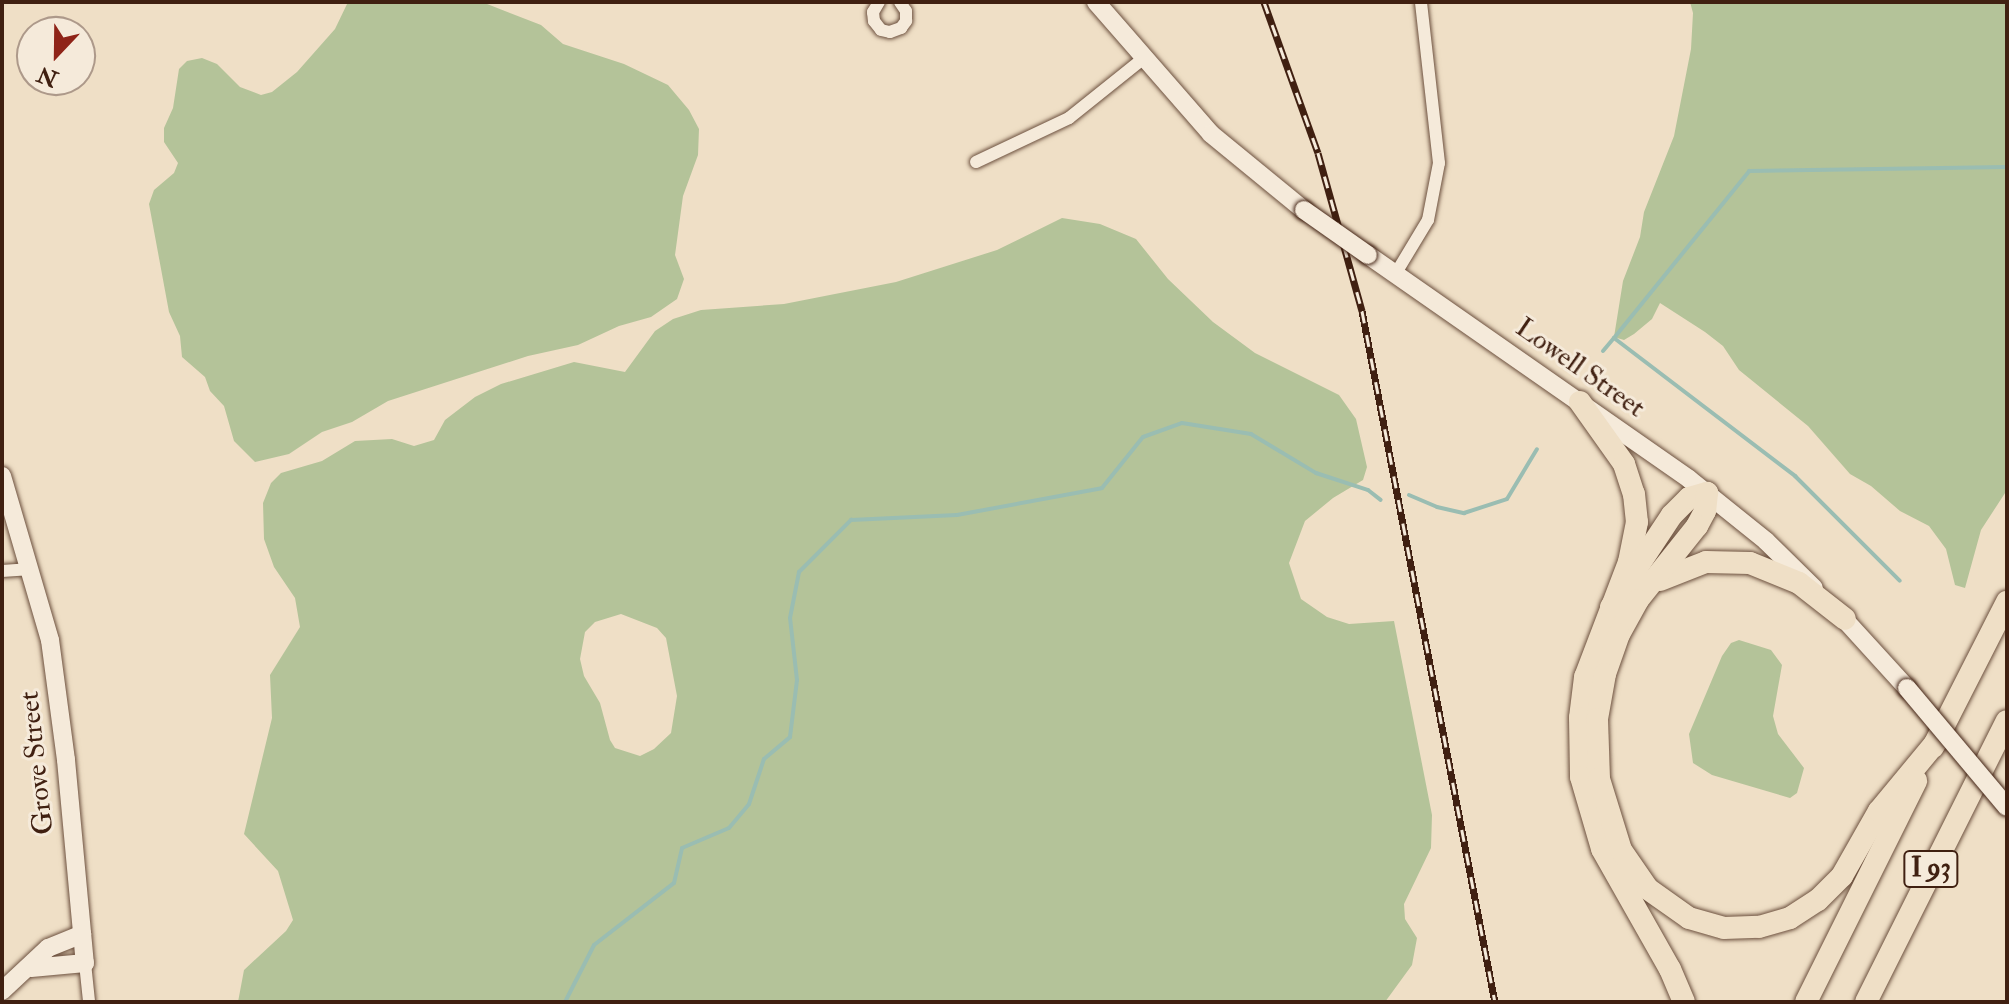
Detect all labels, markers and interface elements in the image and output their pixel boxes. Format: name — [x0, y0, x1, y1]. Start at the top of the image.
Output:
north arrow — [16, 16, 96, 96]
text: N — [33, 60, 62, 93]
street label: Lowell Street — [1509, 311, 1651, 425]
street label: Grove Street — [13, 690, 61, 836]
road number: I 93 — [1903, 847, 1959, 891]

